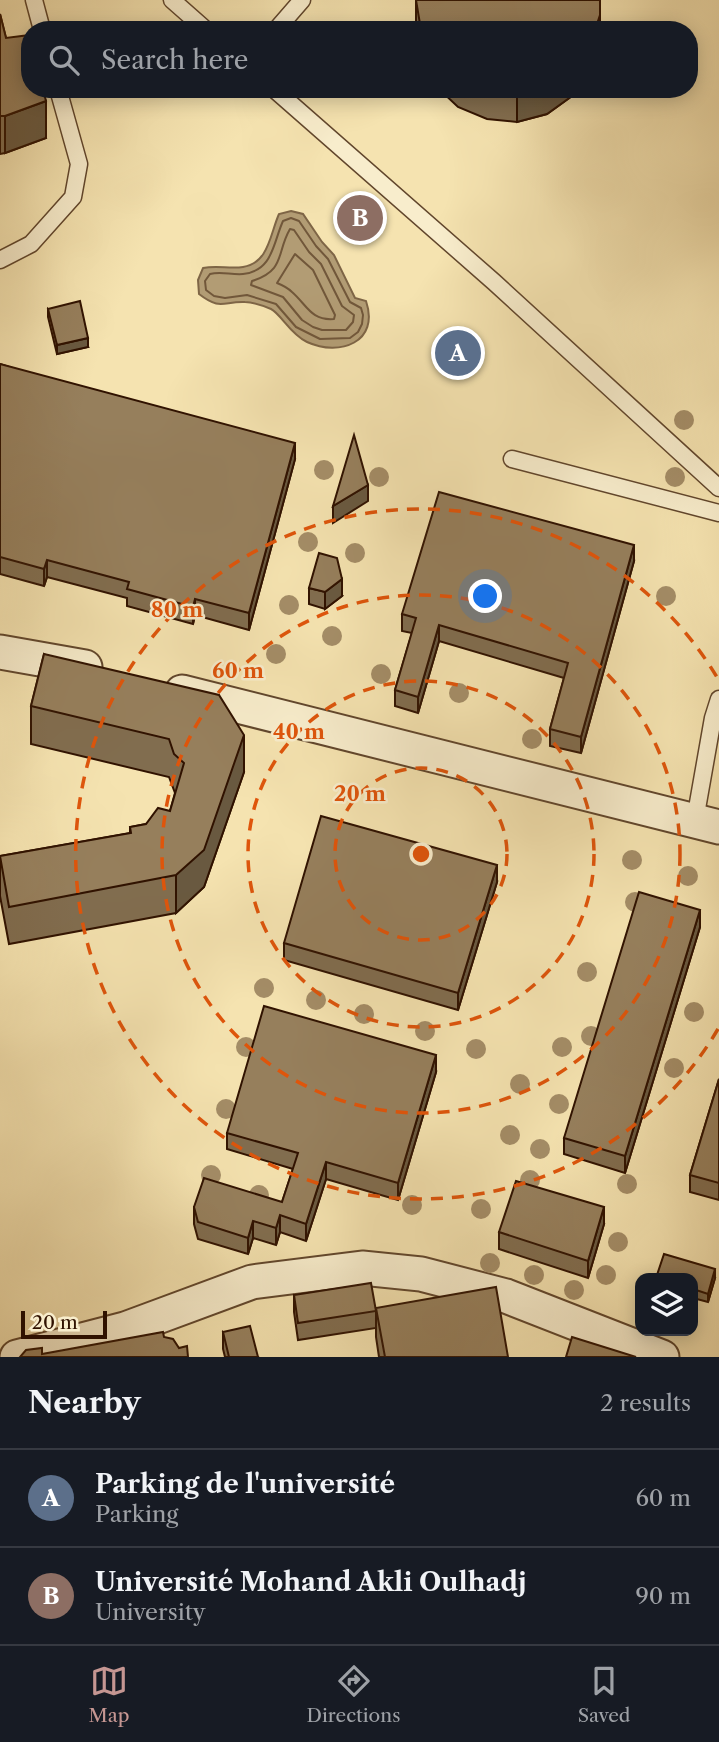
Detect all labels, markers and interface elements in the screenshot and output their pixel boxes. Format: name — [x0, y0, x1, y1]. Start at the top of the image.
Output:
search box — [21, 21, 698, 98]
icon: search — [45, 41, 83, 79]
text: Search here — [101, 44, 248, 76]
pin: B — [337, 192, 383, 244]
pin: A — [435, 327, 481, 379]
your location — [468, 579, 502, 613]
text: 80 m — [151, 597, 203, 622]
text: 60 m — [212, 658, 264, 683]
text: 40 m — [273, 719, 325, 744]
text: 20 m — [334, 781, 386, 806]
centre of rings — [409, 842, 433, 866]
map controls — [635, 1273, 698, 1336]
button: layers — [635, 1273, 698, 1336]
scale bar — [21, 1308, 107, 1340]
text: 20 m — [32, 1311, 78, 1334]
text: Nearby — [28, 1384, 141, 1421]
text: 2 results — [600, 1389, 691, 1417]
text: Parking de l'université — [95, 1468, 395, 1500]
text: A — [42, 1484, 60, 1512]
text: 60 m — [635, 1484, 691, 1512]
text: Parking — [95, 1500, 179, 1528]
text: Université Mohand Akli Oulhadj — [95, 1566, 526, 1598]
text: B — [42, 1582, 60, 1610]
text: 90 m — [635, 1582, 691, 1610]
text: University — [95, 1598, 206, 1626]
tab: Map — [89, 1662, 129, 1727]
tab: Directions — [307, 1662, 400, 1727]
tab: Saved — [578, 1662, 630, 1727]

